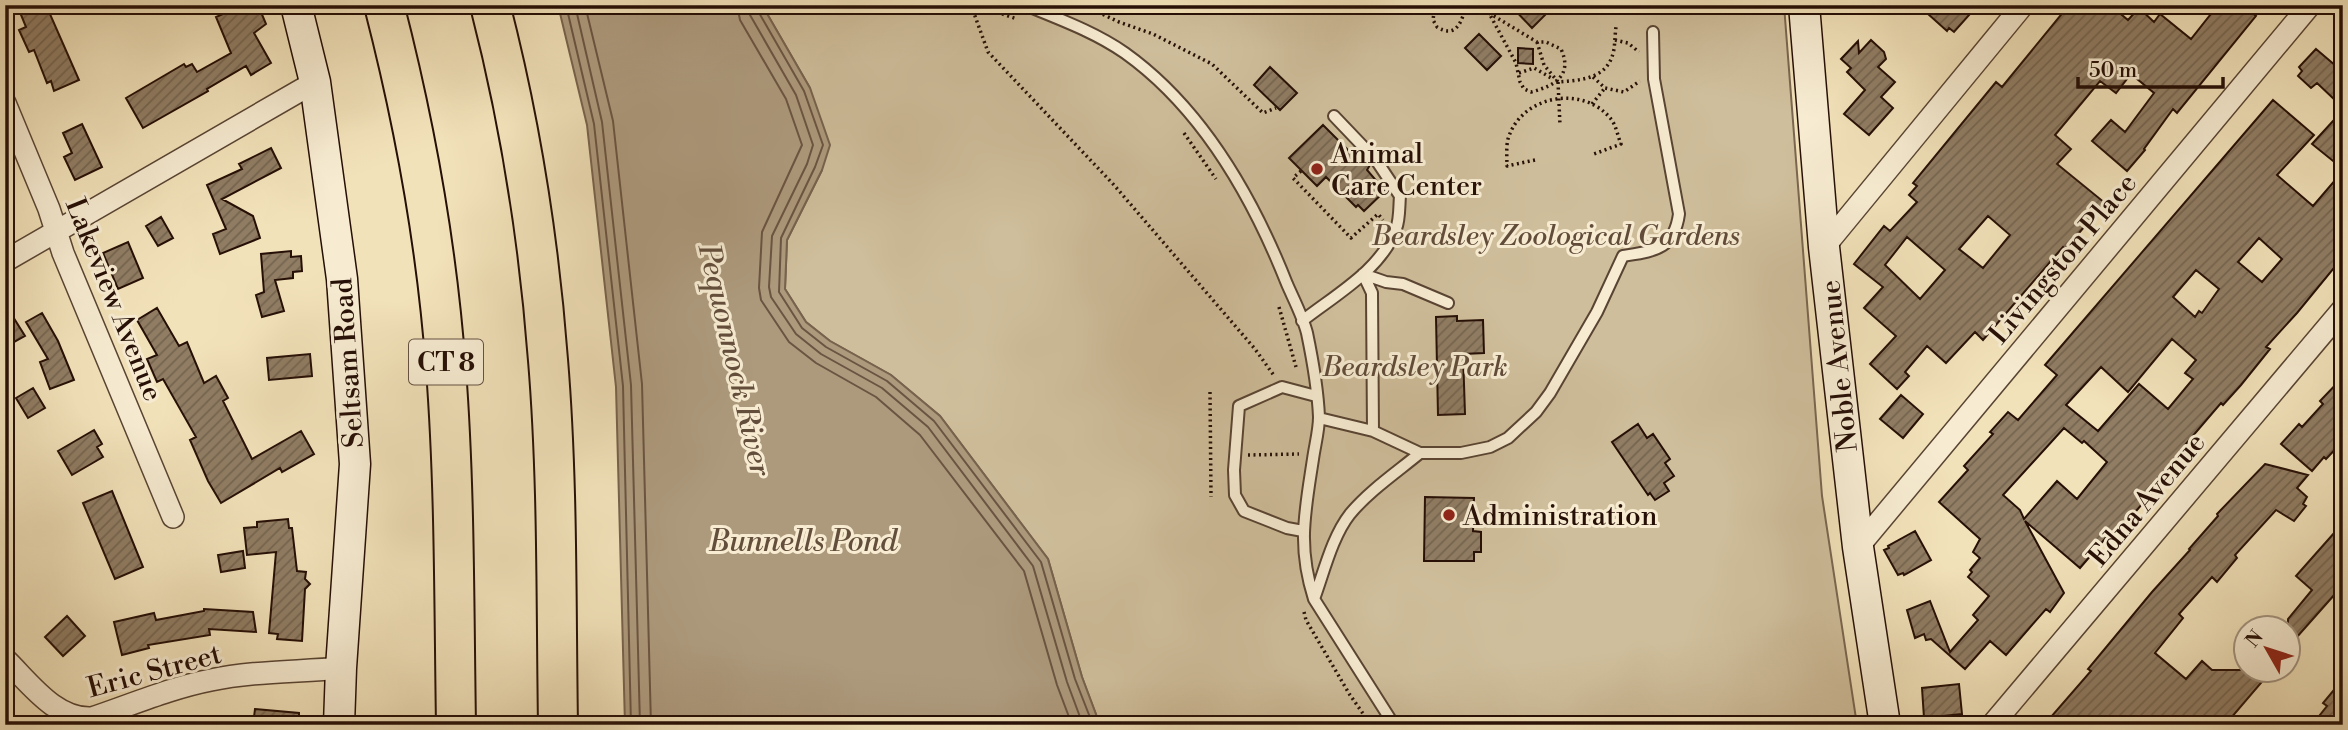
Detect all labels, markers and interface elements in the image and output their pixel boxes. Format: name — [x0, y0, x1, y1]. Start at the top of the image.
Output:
scale bar — [2078, 46, 2224, 90]
text: 50 m — [2089, 58, 2137, 84]
place label: Animal Care Center — [1330, 137, 1482, 204]
marker: Animal Care Center — [1309, 161, 1325, 177]
street label: Livingston Place — [1982, 166, 2145, 352]
street label: Lakeview Avenue — [57, 193, 170, 406]
park label: Beardsley Zoological Gardens — [1371, 219, 1740, 254]
water label: Pequonnock River — [689, 239, 779, 481]
street label: Seltsam Road — [325, 277, 372, 449]
street label: Noble Avenue — [1813, 278, 1866, 454]
road number: CT 8 — [409, 340, 483, 384]
park label: Beardsley Park — [1321, 350, 1508, 385]
street label: Edna Avenue — [2081, 426, 2213, 574]
place label: Administration — [1462, 499, 1658, 534]
marker: Administration — [1441, 507, 1457, 523]
water label: Bunnells Pond — [708, 523, 898, 561]
north arrow — [2232, 614, 2302, 684]
text: N — [2241, 626, 2269, 652]
street label: Eric Street — [84, 637, 225, 706]

